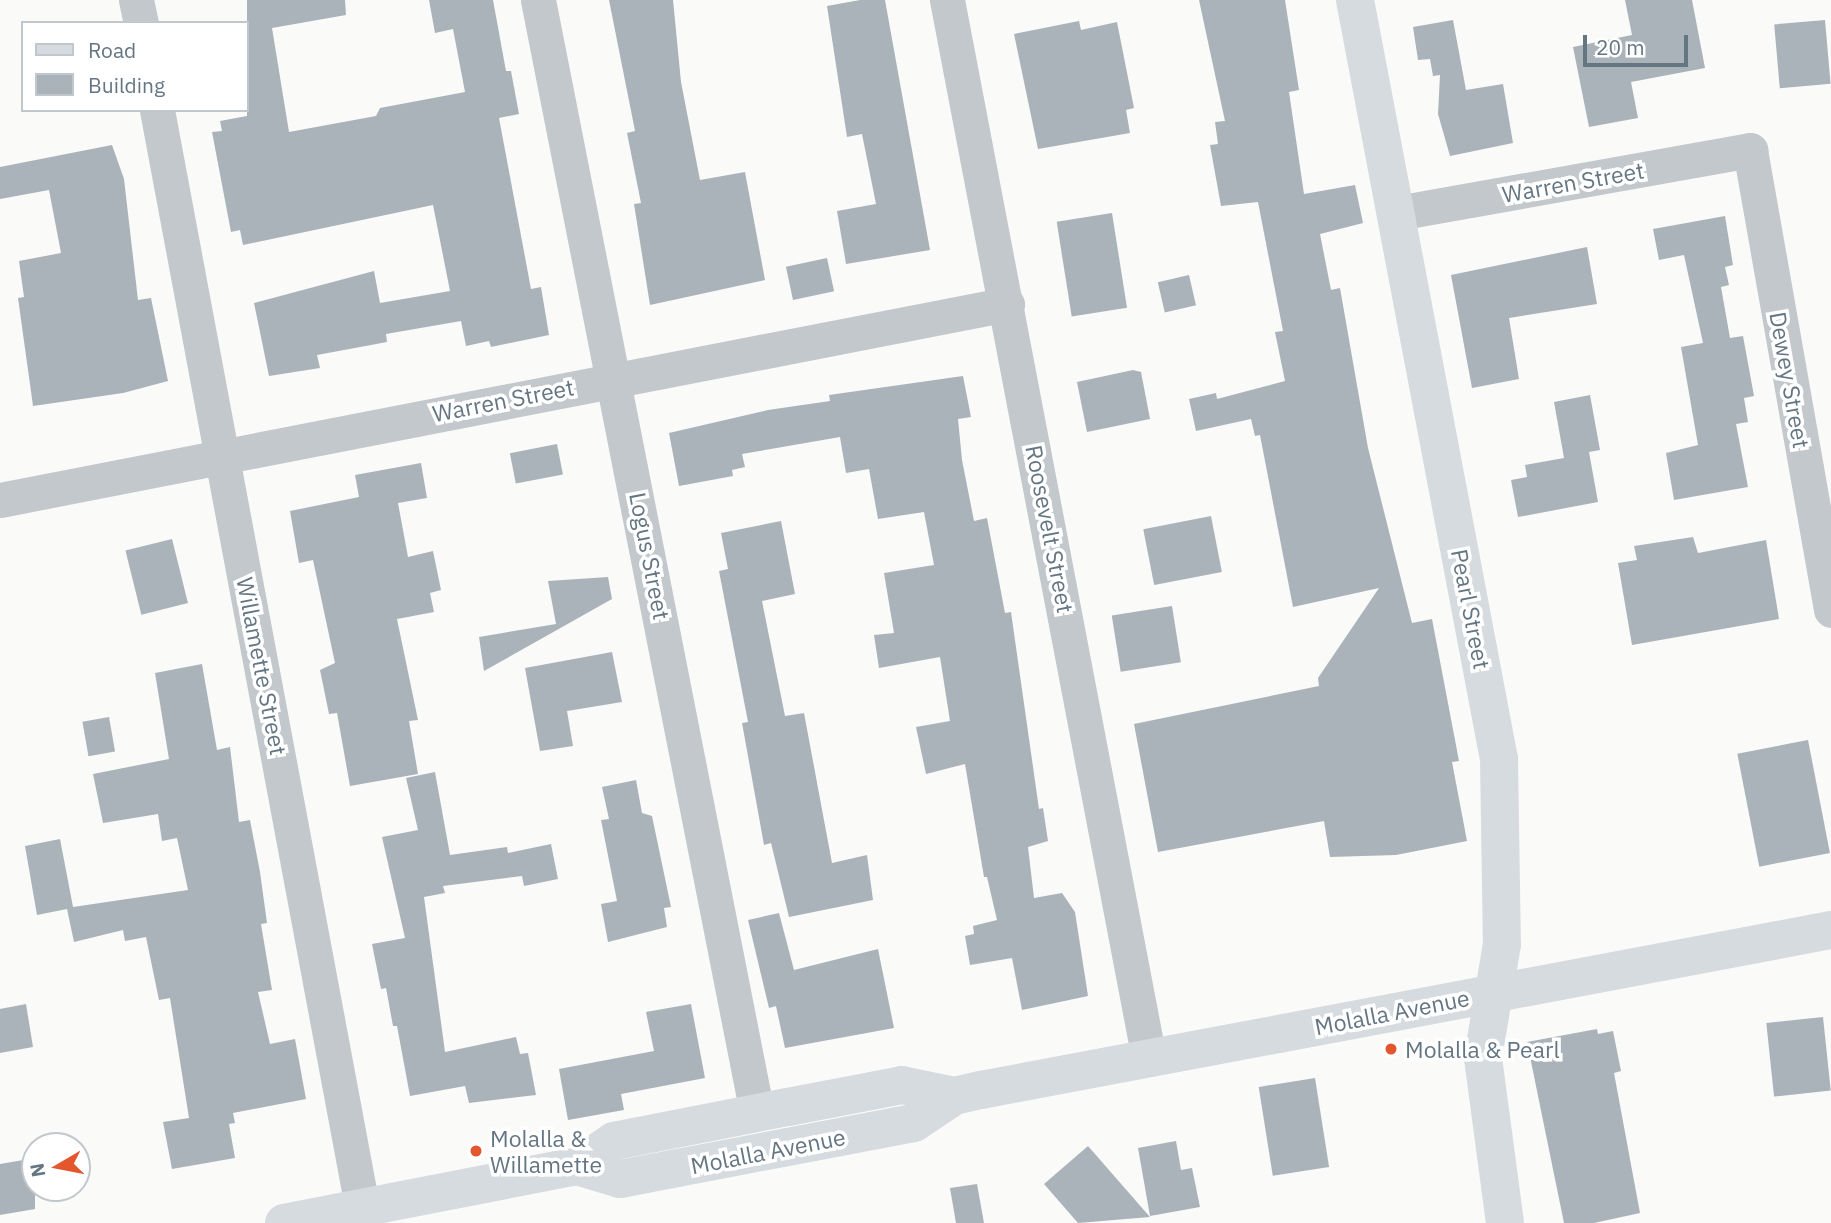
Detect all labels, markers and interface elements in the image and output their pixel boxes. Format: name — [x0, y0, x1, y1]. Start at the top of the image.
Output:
legend — [21, 21, 248, 112]
scale bar — [1586, 21, 1691, 65]
text: 20 m — [1596, 33, 1645, 61]
text: Road — [88, 36, 136, 64]
text: Building — [88, 71, 165, 99]
street label: Warren Street — [1500, 156, 1646, 208]
street label: Dewey Street — [1764, 310, 1816, 450]
street label: Warren Street — [430, 373, 576, 427]
street label: Roosevelt Street — [1020, 443, 1080, 615]
street label: Logus Street — [624, 490, 676, 622]
street label: Pearl Street — [1446, 547, 1496, 671]
street label: Willamette Street — [231, 575, 293, 757]
street label: Molalla Avenue — [1312, 983, 1472, 1041]
place label: Molalla & Pearl — [1405, 1035, 1560, 1063]
marker: Molalla & Pearl — [1383, 1041, 1399, 1057]
street label: Molalla Avenue — [688, 1122, 848, 1180]
place label: Molalla & Willamette — [490, 1124, 602, 1178]
north arrow — [21, 1132, 91, 1202]
marker: Molalla & Willamette — [468, 1143, 484, 1159]
text: N — [24, 1161, 50, 1179]

